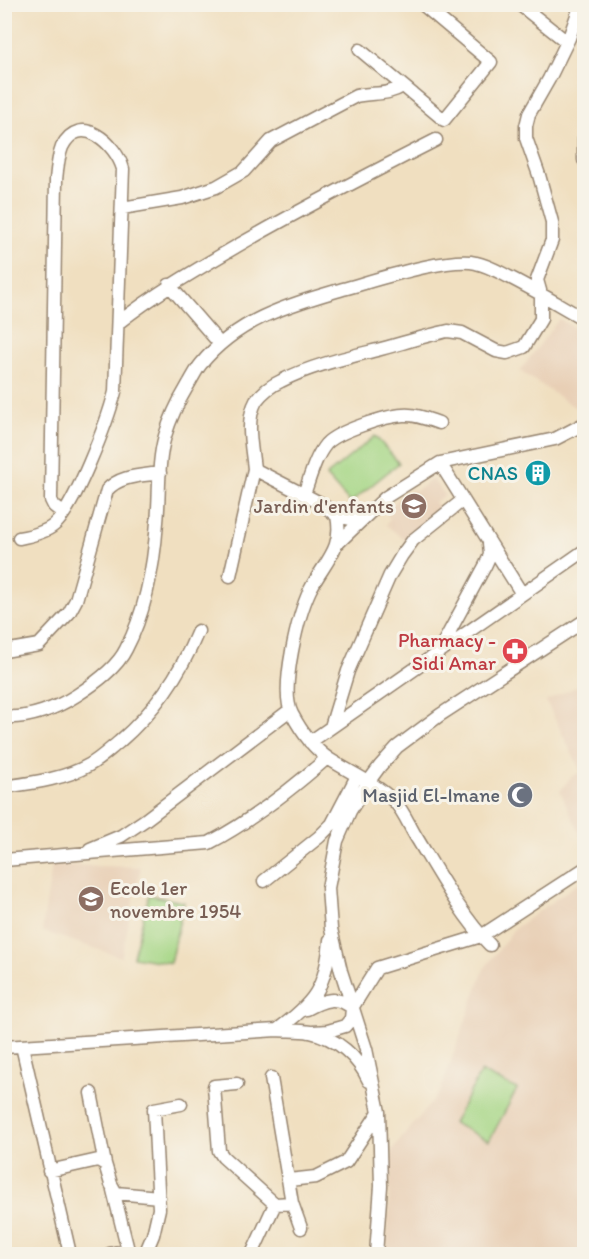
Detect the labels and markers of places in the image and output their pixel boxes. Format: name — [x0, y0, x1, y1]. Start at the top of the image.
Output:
building icon: CNAS — [523, 458, 553, 488]
place label: CNAS — [468, 461, 518, 485]
school or university icon: Jardin d'enfants — [399, 491, 429, 521]
place label: Jardin d'enfants — [254, 494, 394, 518]
place label: Pharmacy - Sidi Amar — [398, 628, 496, 675]
pharmacy icon: Pharmacy - Sidi Amar — [500, 636, 530, 666]
mosque icon: Masjid El-Imane — [505, 780, 535, 810]
place label: Masjid El-Imane — [362, 783, 500, 807]
place label: Ecole 1er novembre 1954 — [110, 876, 241, 923]
school or university icon: Ecole 1er novembre 1954 — [76, 884, 106, 914]

